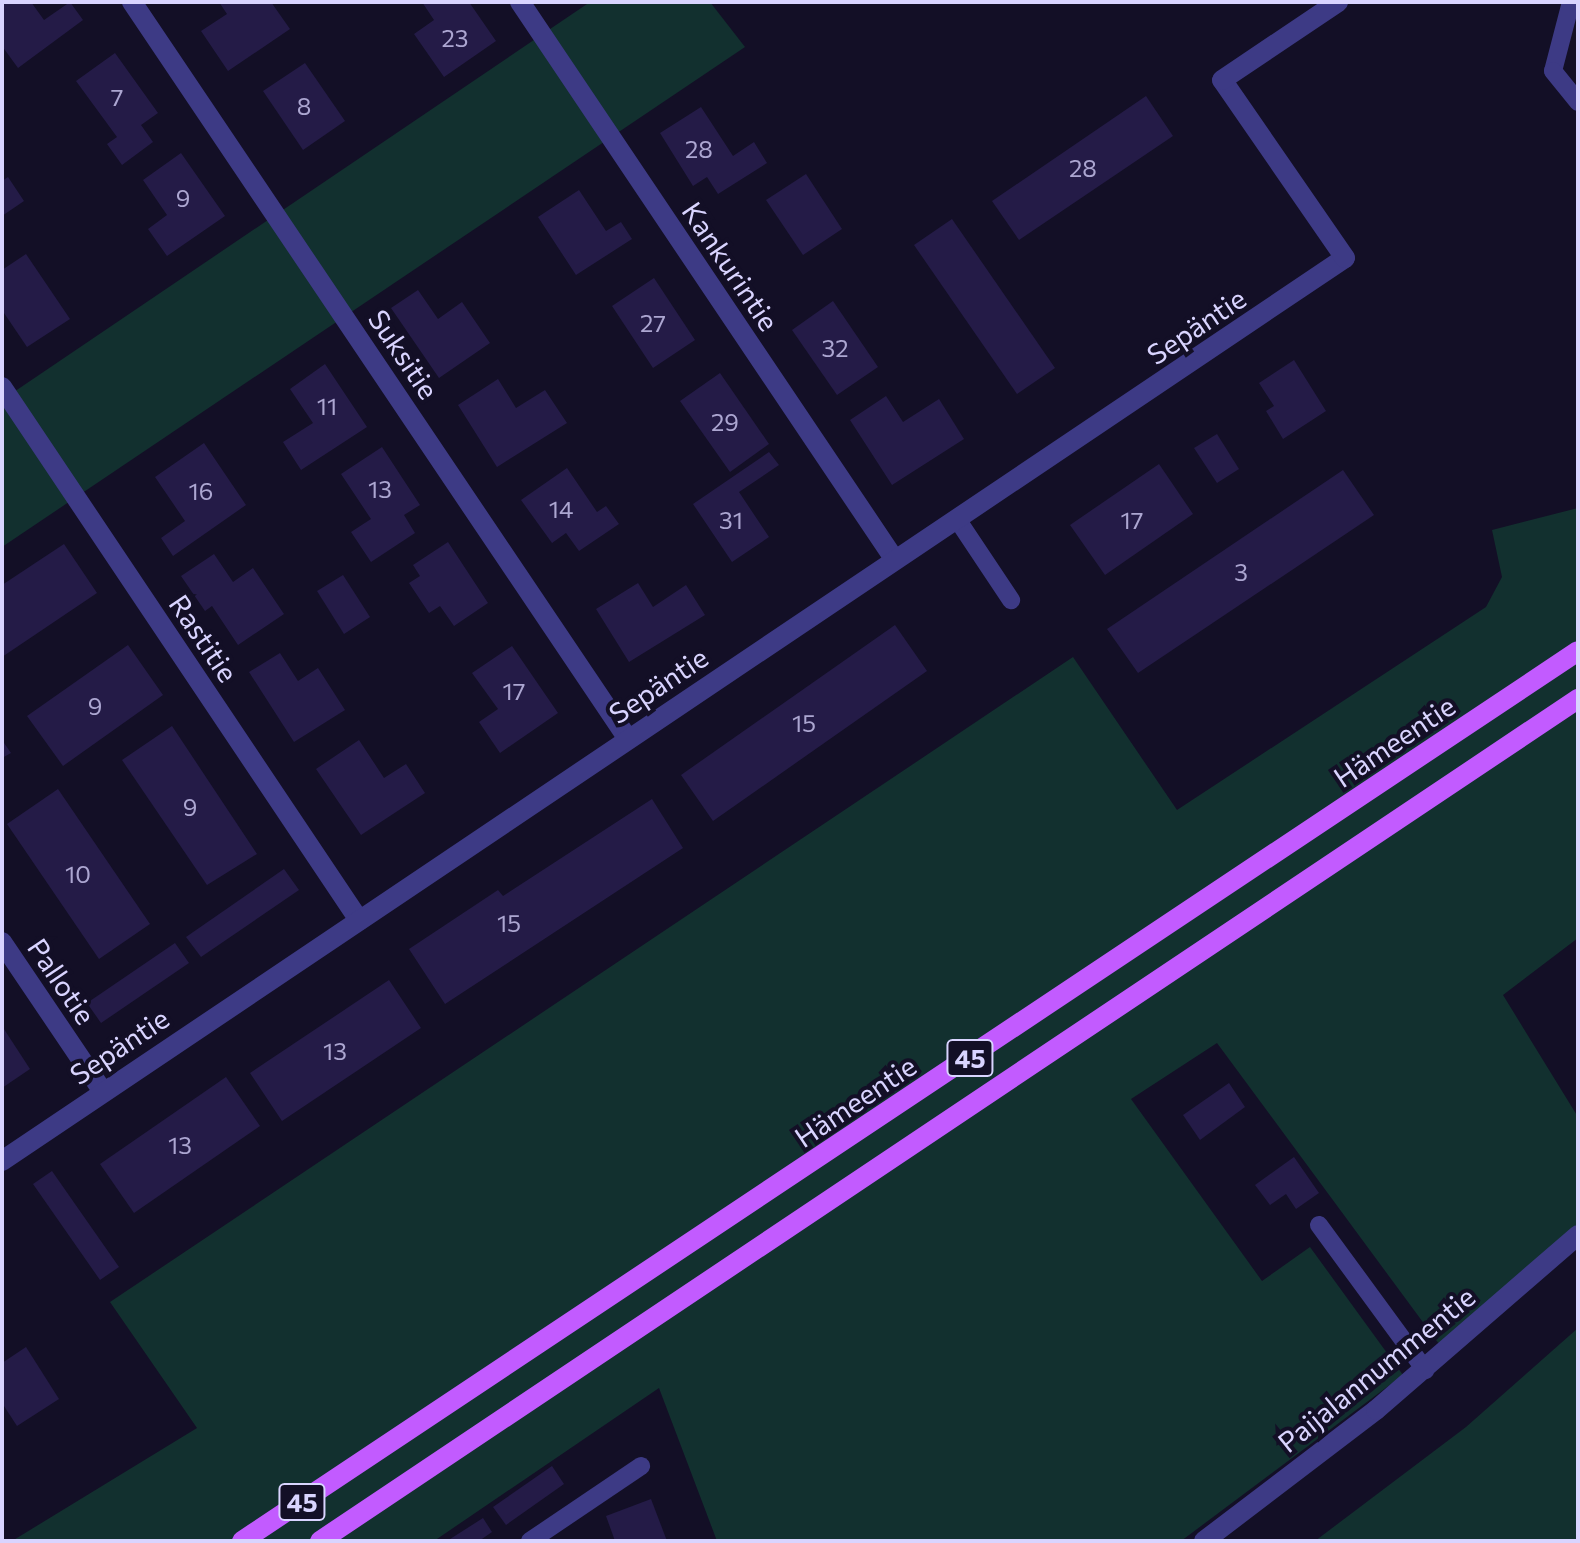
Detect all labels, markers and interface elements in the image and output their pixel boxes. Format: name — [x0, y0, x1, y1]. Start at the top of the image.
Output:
house number: 23 — [442, 24, 468, 52]
house number: 7 — [111, 83, 123, 111]
house number: 8 — [297, 92, 311, 120]
house number: 28 — [685, 135, 713, 163]
house number: 28 — [1069, 154, 1097, 182]
house number: 9 — [176, 184, 190, 212]
street label: Kankurintie — [676, 195, 786, 337]
street label: Sepäntie — [1140, 281, 1252, 371]
street label: Suksitie — [362, 303, 446, 405]
house number: 27 — [640, 309, 666, 337]
house number: 32 — [822, 334, 848, 362]
house number: 11 — [317, 392, 337, 420]
house number: 29 — [711, 408, 739, 436]
house number: 13 — [368, 475, 392, 503]
house number: 16 — [189, 477, 213, 505]
house number: 14 — [549, 495, 573, 523]
house number: 31 — [719, 506, 743, 534]
house number: 17 — [1121, 506, 1143, 534]
house number: 3 — [1234, 558, 1248, 586]
street label: Rastitie — [163, 588, 245, 688]
street label: Sepäntie — [602, 640, 714, 730]
house number: 17 — [503, 677, 525, 705]
street label: Hämeentie — [1327, 688, 1461, 794]
house number: 9 — [88, 692, 102, 720]
house number: 15 — [792, 709, 816, 737]
house number: 9 — [183, 793, 197, 821]
house number: 10 — [65, 860, 91, 888]
house number: 15 — [497, 909, 521, 937]
street label: Pallotie — [21, 932, 103, 1030]
street label: Sepäntie — [63, 1001, 175, 1091]
road number: 45 — [946, 1036, 994, 1080]
house number: 13 — [323, 1037, 347, 1065]
street label: Hämeentie — [788, 1048, 922, 1154]
house number: 13 — [168, 1131, 192, 1159]
street label: Paijalannummentie — [1271, 1279, 1481, 1459]
road number: 45 — [278, 1480, 326, 1524]

